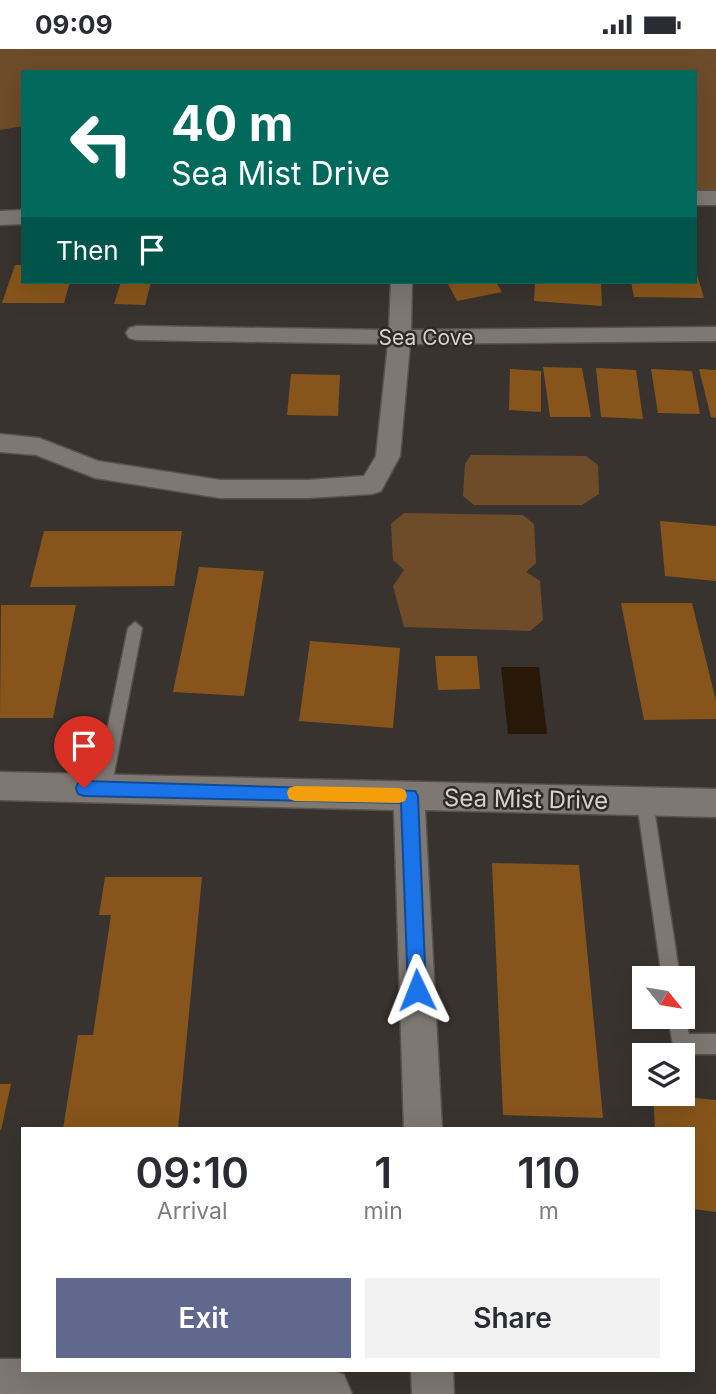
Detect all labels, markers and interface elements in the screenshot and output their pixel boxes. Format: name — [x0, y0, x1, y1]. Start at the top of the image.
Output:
text: 09:09 — [35, 9, 113, 40]
text: 40 m — [171, 94, 294, 153]
icon: left — [56, 98, 147, 189]
text: Sea Mist Drive — [171, 154, 390, 193]
icon: arrive — [133, 231, 171, 269]
text: Then — [56, 235, 119, 266]
street label: Sea Cove — [379, 325, 473, 350]
pin — [54, 716, 114, 788]
icon: arrive — [65, 727, 103, 765]
street label: Sea Mist Drive — [444, 783, 608, 815]
position arrow — [380, 953, 454, 1027]
north arrow — [632, 966, 695, 1029]
map controls — [632, 966, 695, 1106]
button: layers — [632, 1043, 695, 1106]
text: 09:10 — [136, 1147, 249, 1198]
text: 1 — [374, 1147, 392, 1198]
text: 110 — [517, 1147, 580, 1198]
text: Arrival — [157, 1197, 228, 1225]
text: min — [363, 1197, 403, 1225]
text: m — [539, 1197, 559, 1225]
button: Exit — [56, 1278, 351, 1358]
button: Share — [365, 1278, 660, 1358]

